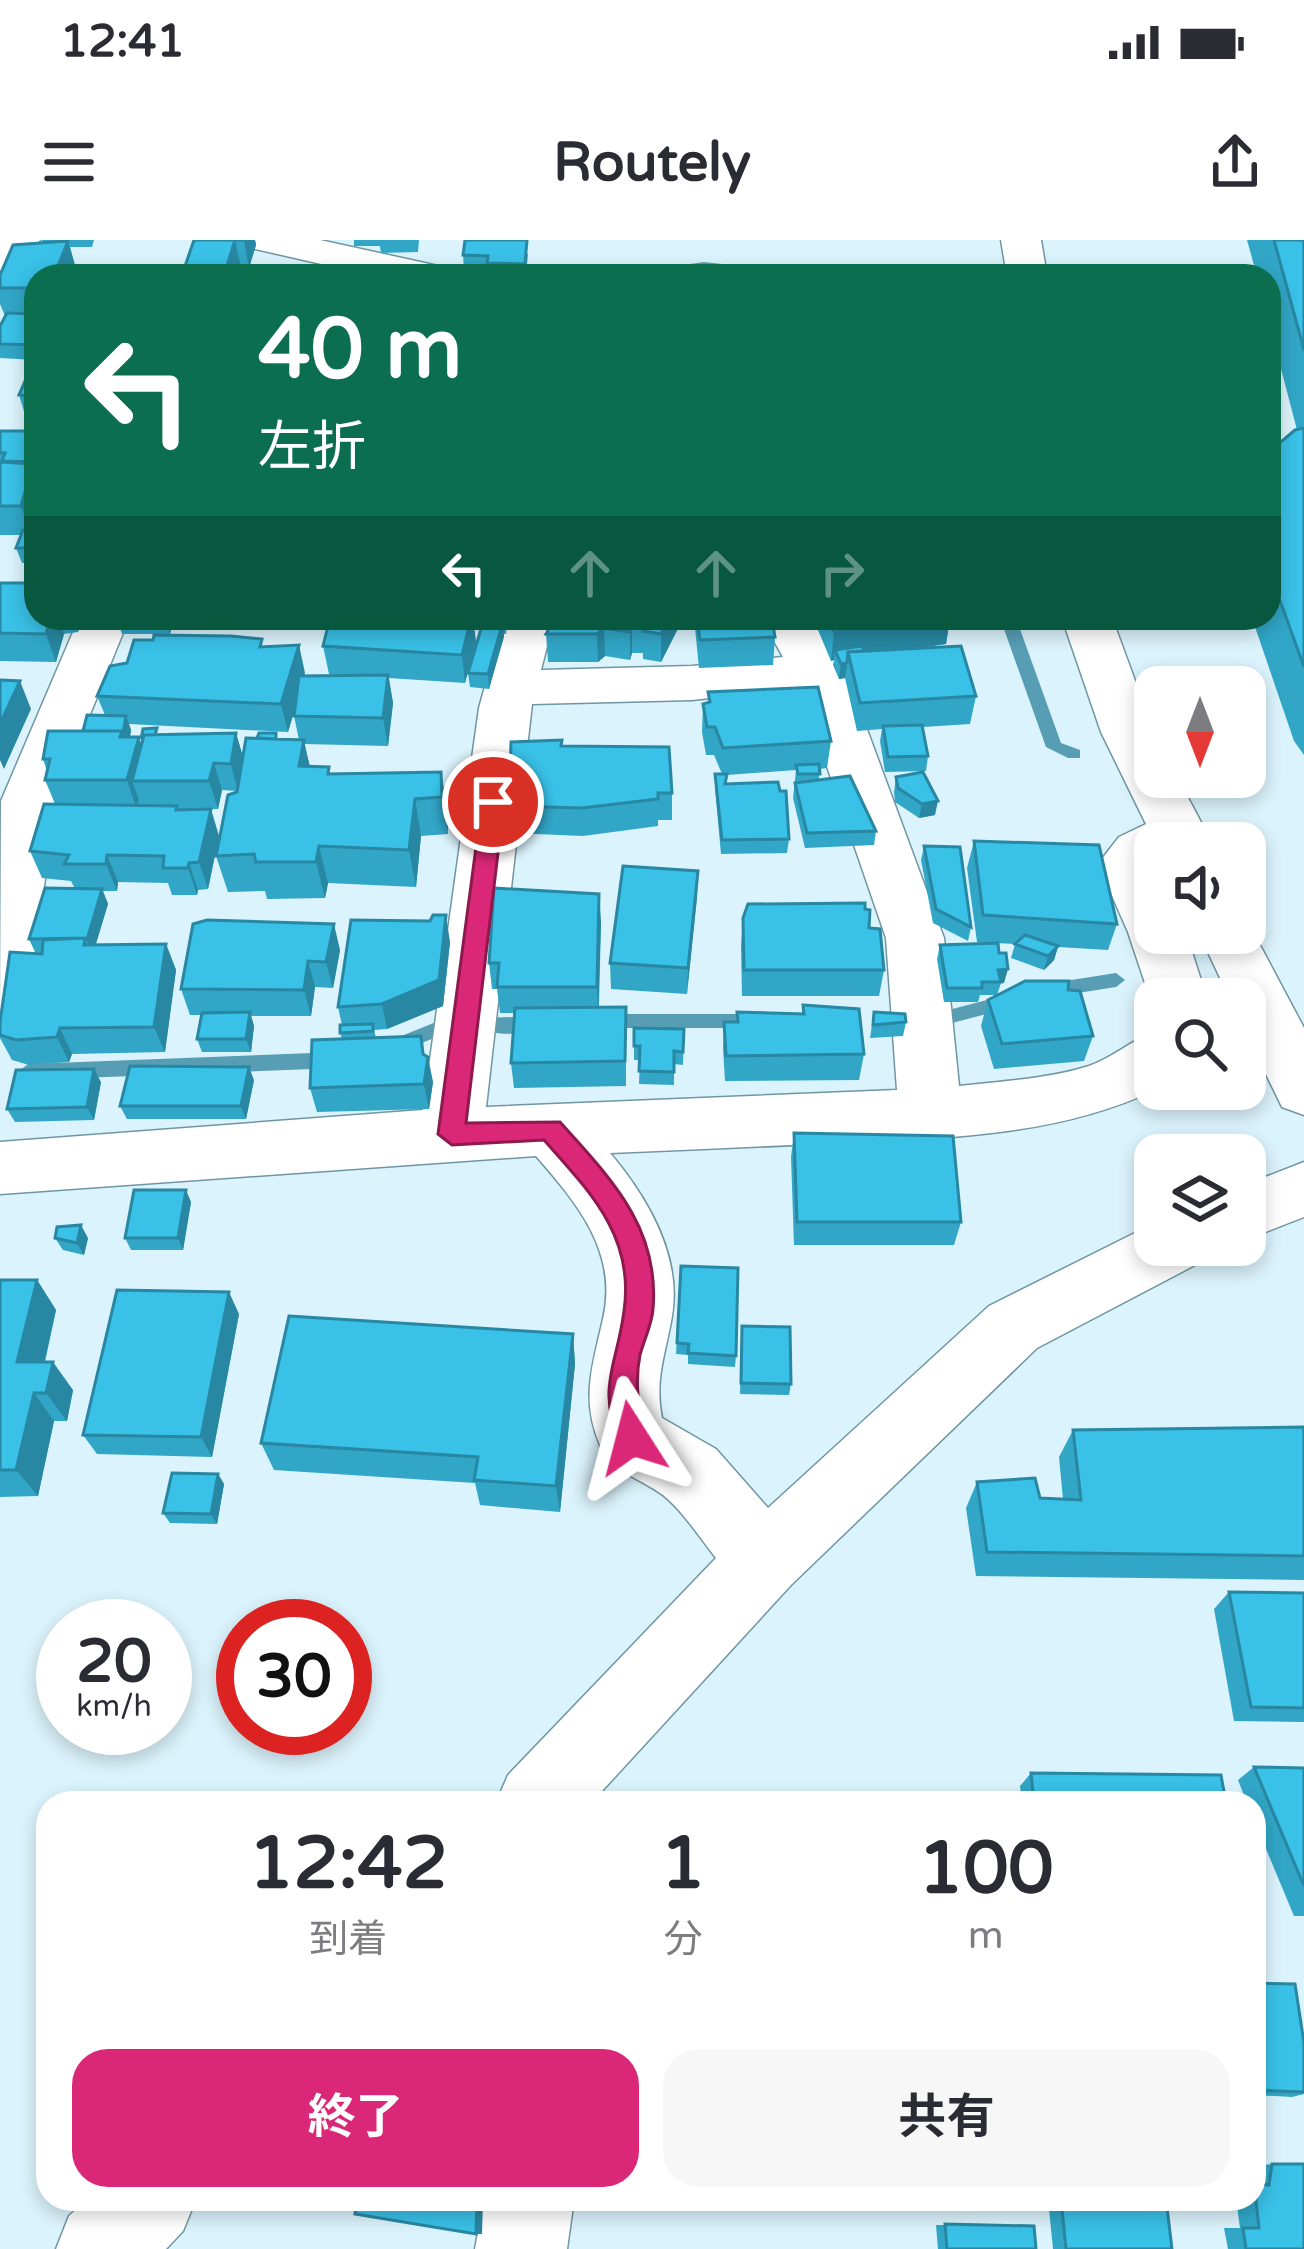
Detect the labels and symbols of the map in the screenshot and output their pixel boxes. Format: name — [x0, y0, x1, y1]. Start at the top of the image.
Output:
north arrow — [1134, 666, 1266, 798]
pin — [442, 751, 544, 853]
position arrow — [569, 1375, 695, 1501]
speed limit sign: 30 — [216, 1599, 372, 1755]

